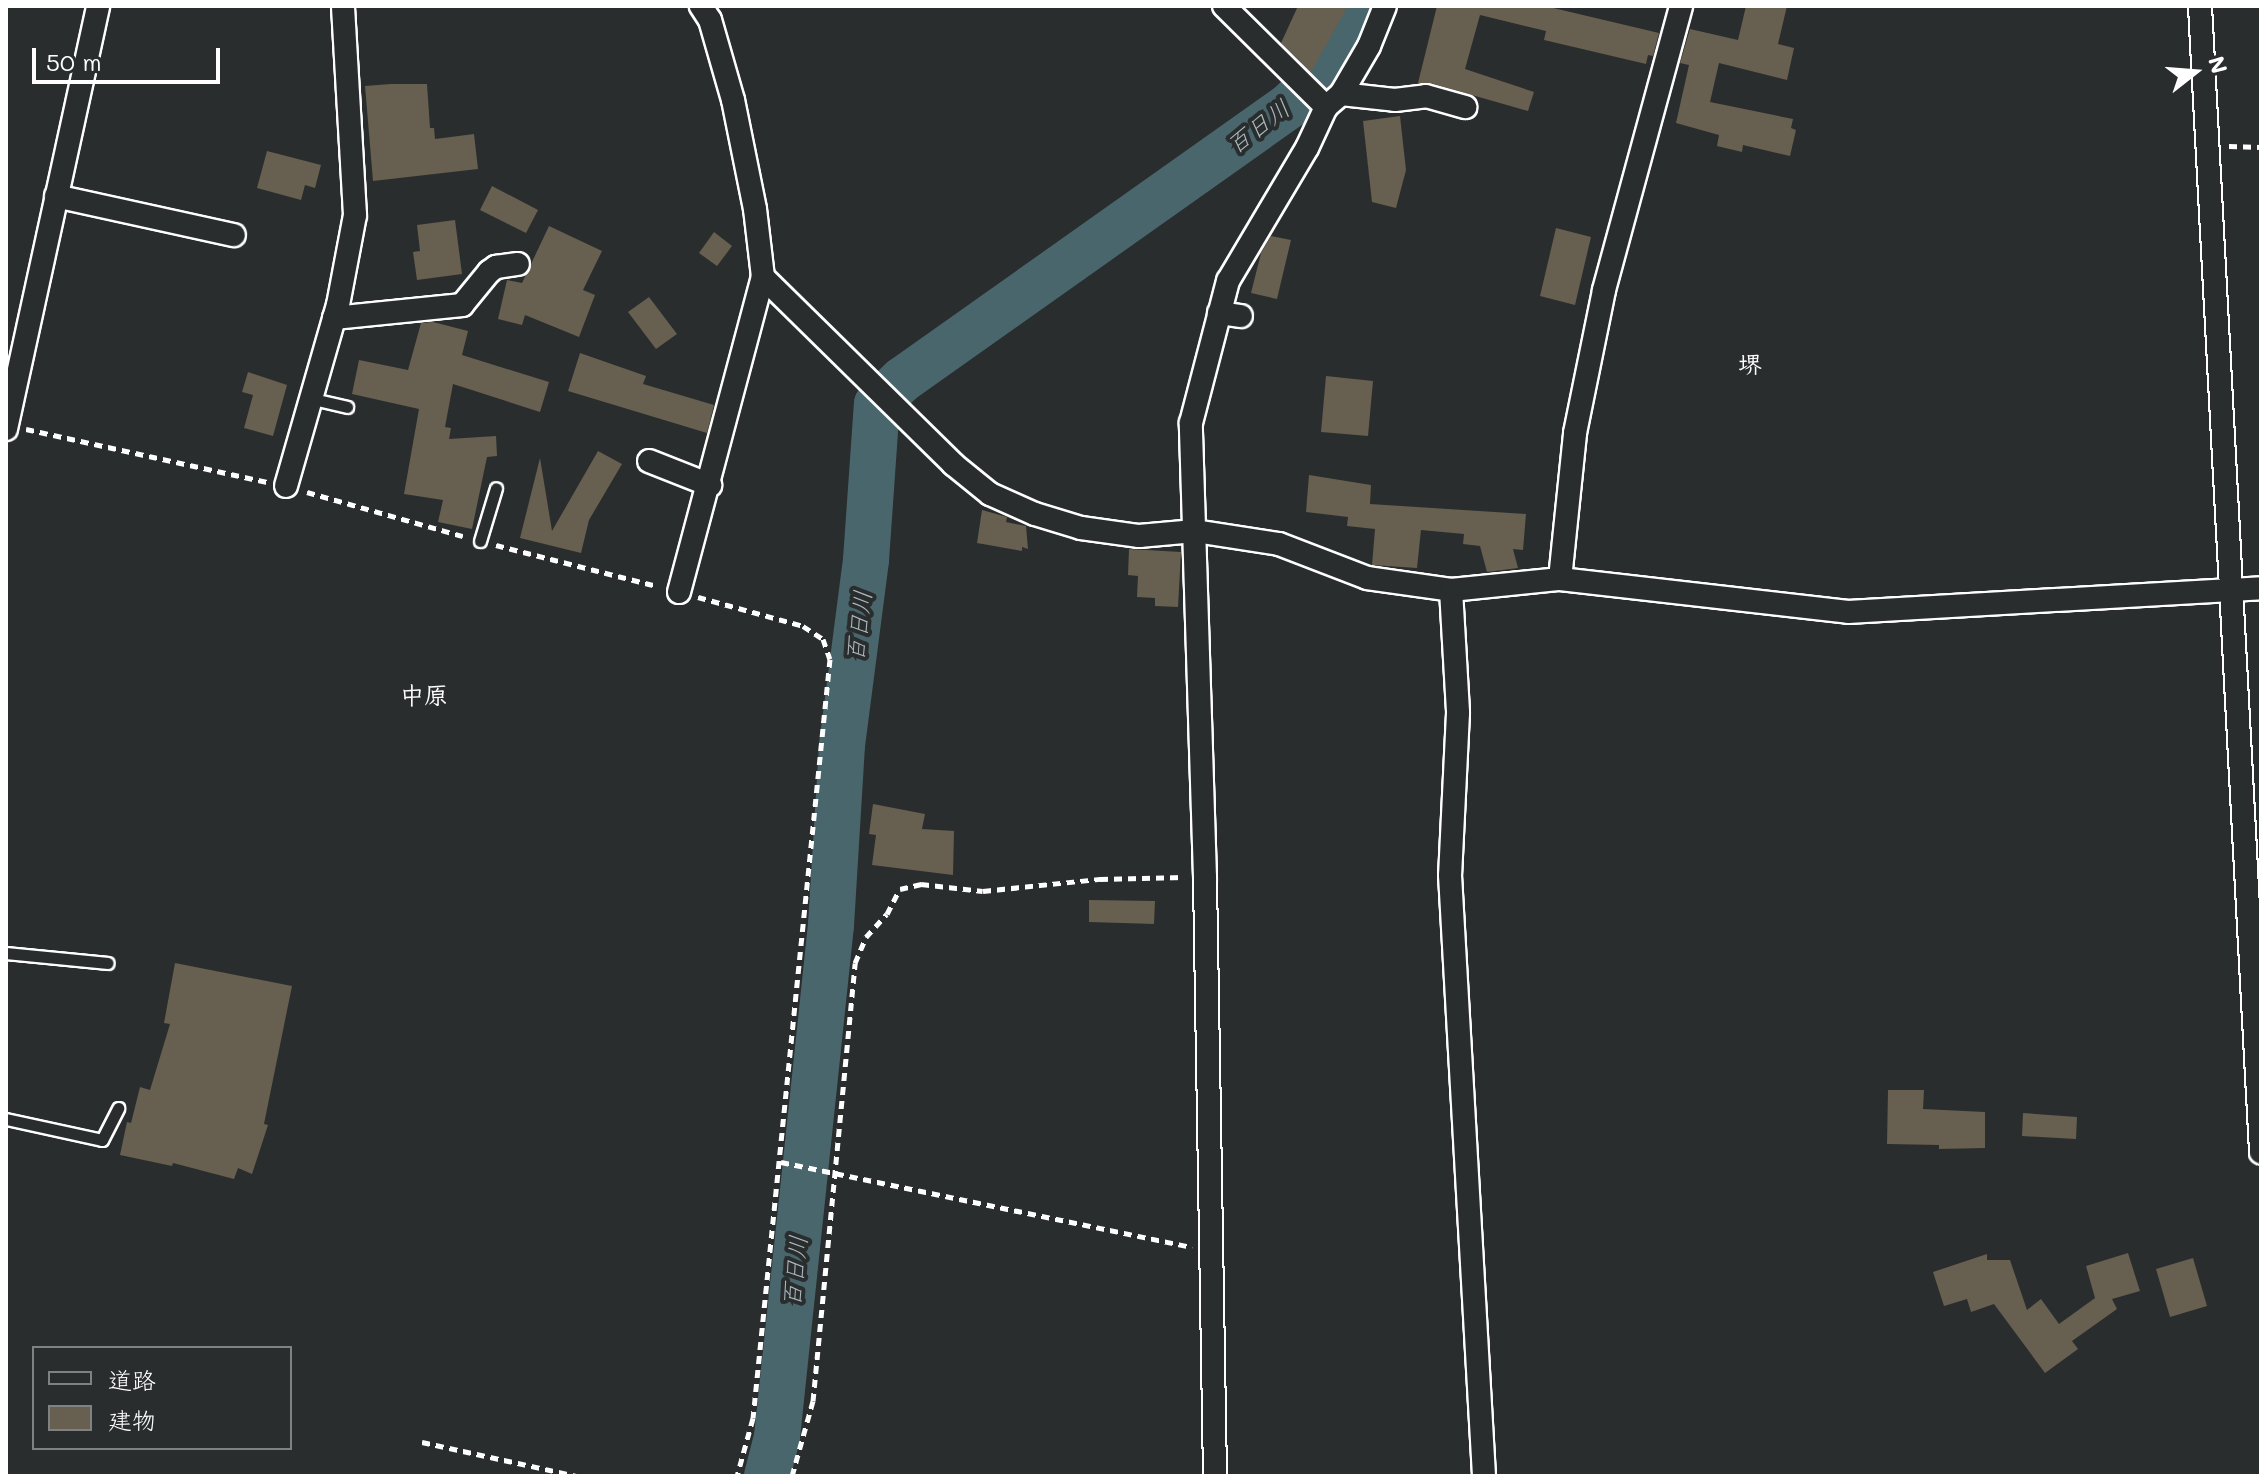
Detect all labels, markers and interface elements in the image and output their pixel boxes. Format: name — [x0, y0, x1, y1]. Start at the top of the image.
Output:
scale bar — [36, 32, 224, 82]
north arrow — [2155, 32, 2235, 112]
text: 50 m — [46, 46, 102, 77]
text: N — [2202, 53, 2235, 77]
water label: 百日川 — [1221, 93, 1295, 159]
district label: 堺 — [1738, 350, 1762, 378]
water label: 百日川 — [839, 589, 877, 663]
district label: 中原 — [400, 681, 448, 709]
water label: 百日川 — [776, 1234, 812, 1308]
legend — [32, 1346, 292, 1450]
text: 道路 — [108, 1364, 156, 1395]
text: 建物 — [108, 1404, 156, 1435]

